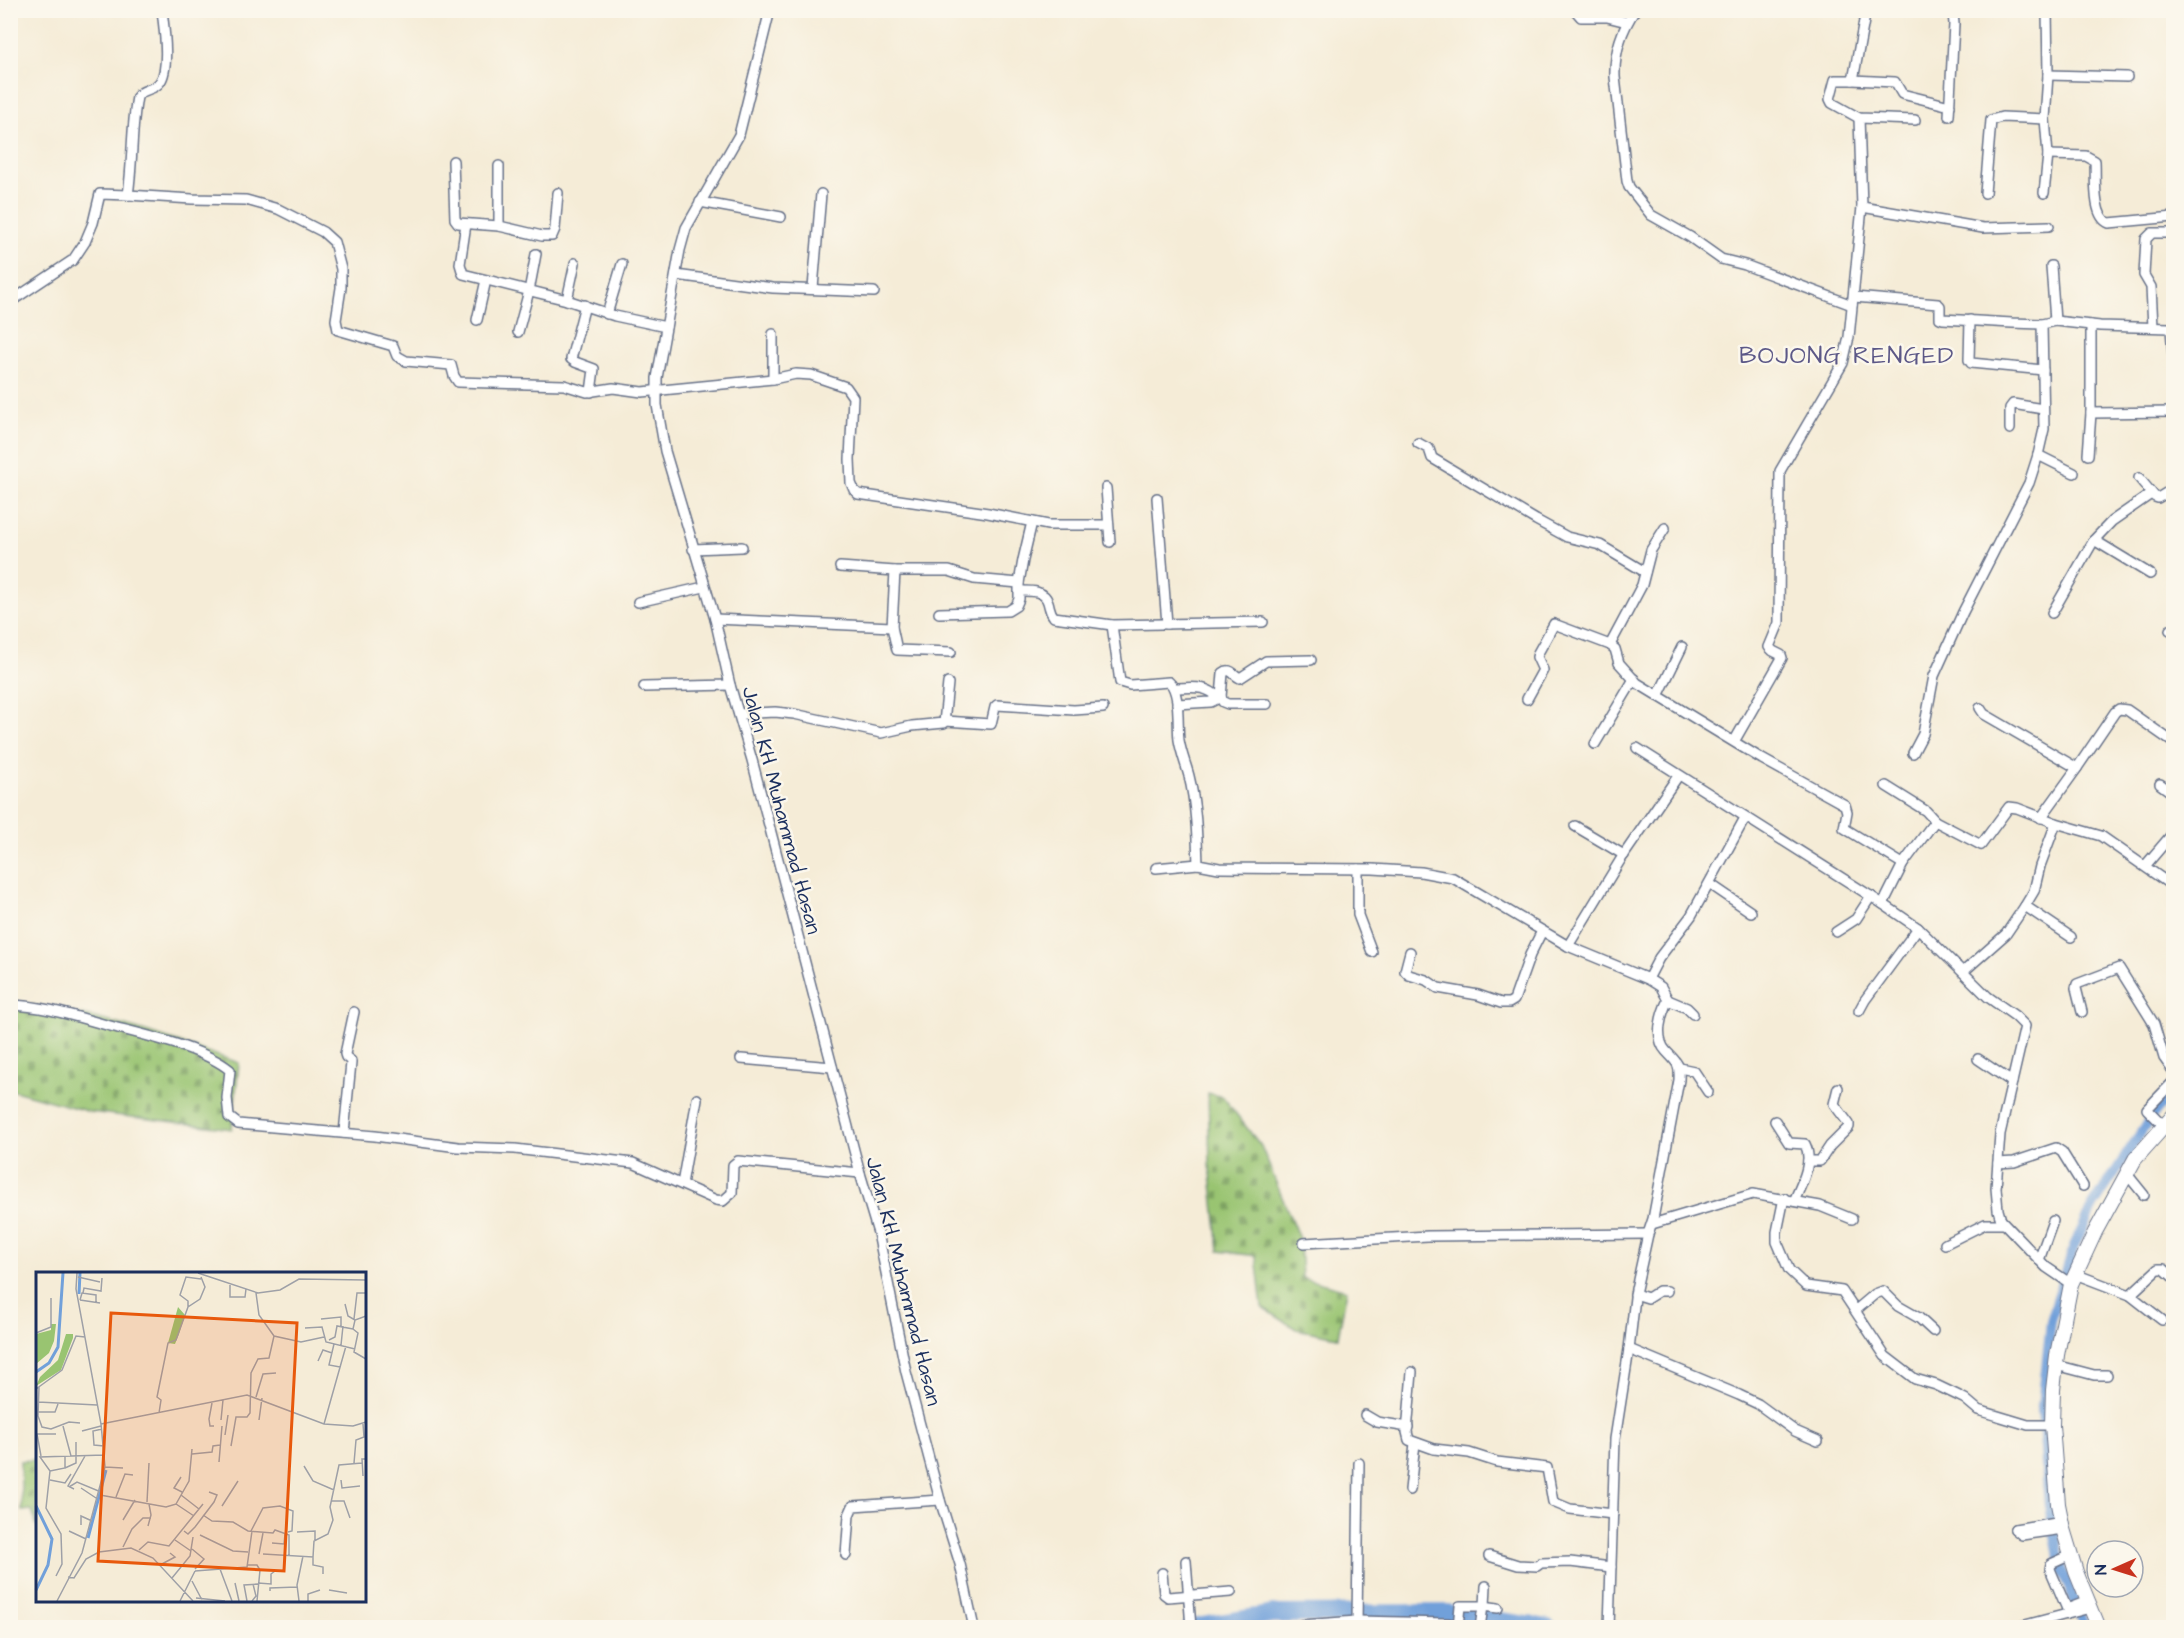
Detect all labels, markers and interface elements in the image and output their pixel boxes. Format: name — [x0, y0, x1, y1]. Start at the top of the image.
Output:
district label: BOJONG RENGED — [1739, 339, 1955, 373]
street label: Jalan KH Muhammad Hasan — [734, 683, 829, 937]
street label: Jalan KH Muhammad Hasan — [859, 1154, 948, 1409]
inset map — [36, 1272, 366, 1602]
north arrow — [2085, 1539, 2145, 1599]
text: N — [2090, 1564, 2112, 1575]

